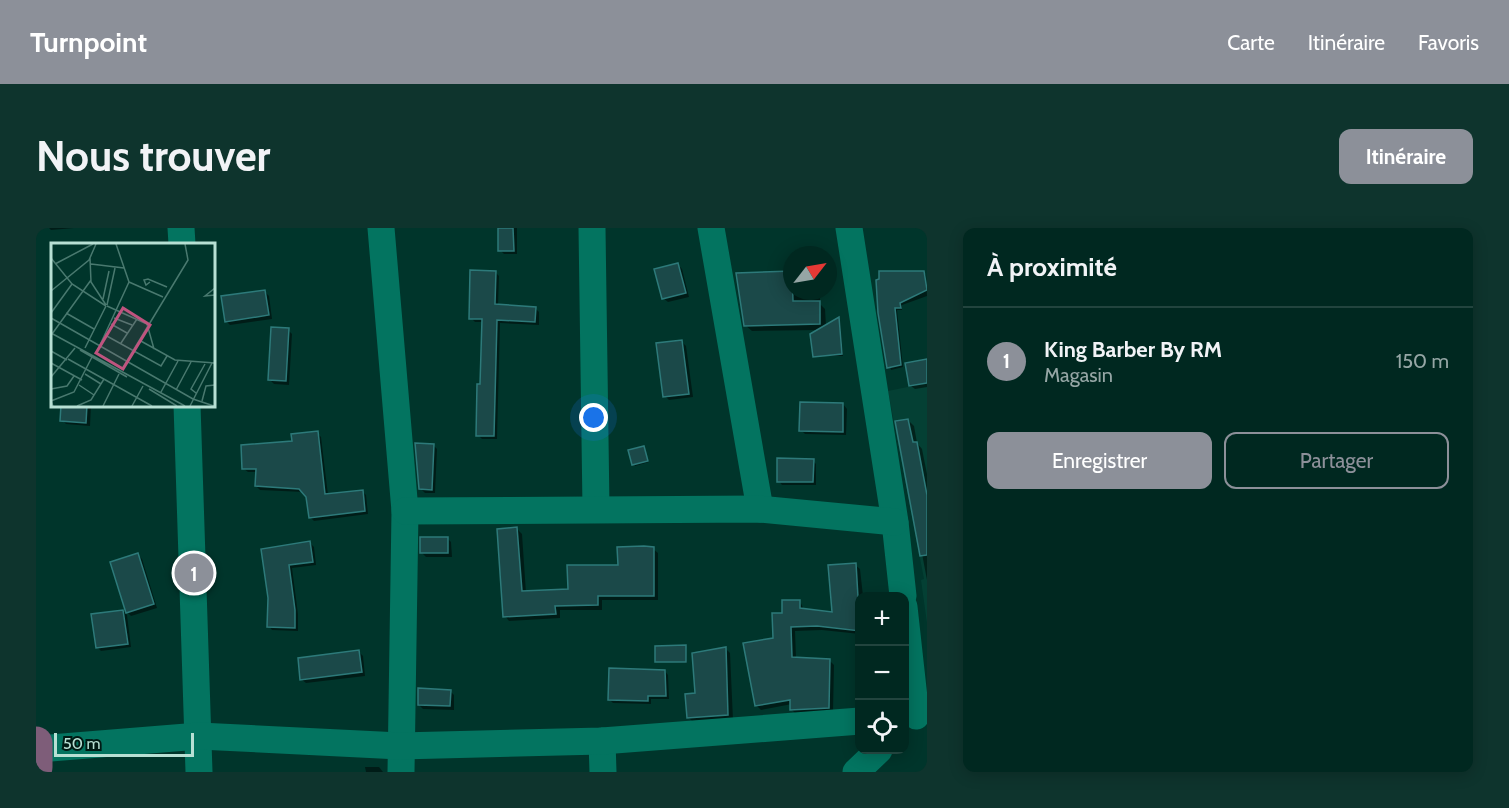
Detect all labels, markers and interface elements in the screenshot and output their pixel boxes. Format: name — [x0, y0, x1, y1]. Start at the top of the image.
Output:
text: Turnpoint — [30, 25, 147, 59]
text: Carte — [1227, 30, 1275, 55]
text: Itinéraire — [1308, 30, 1385, 55]
text: Favoris — [1418, 30, 1479, 55]
button: Itinéraire — [1339, 129, 1473, 184]
text: Nous trouver — [36, 130, 270, 182]
inset map — [51, 243, 214, 406]
north arrow — [783, 246, 837, 300]
text: À proximité — [987, 251, 1117, 283]
text: King Barber By RM — [1044, 336, 1222, 363]
text: 1 — [1003, 349, 1010, 373]
text: 150 m — [1396, 349, 1449, 373]
text: Magasin — [1044, 363, 1113, 387]
your location — [579, 403, 608, 432]
button: Enregistrer — [987, 432, 1212, 489]
button: Partager — [1224, 432, 1449, 489]
pin: 1 — [174, 550, 214, 596]
map controls — [855, 592, 909, 754]
button: + — [855, 592, 909, 646]
button: − — [855, 646, 909, 700]
button: locate — [855, 700, 909, 754]
scale bar — [54, 730, 194, 758]
text: 50 m — [63, 734, 100, 753]

